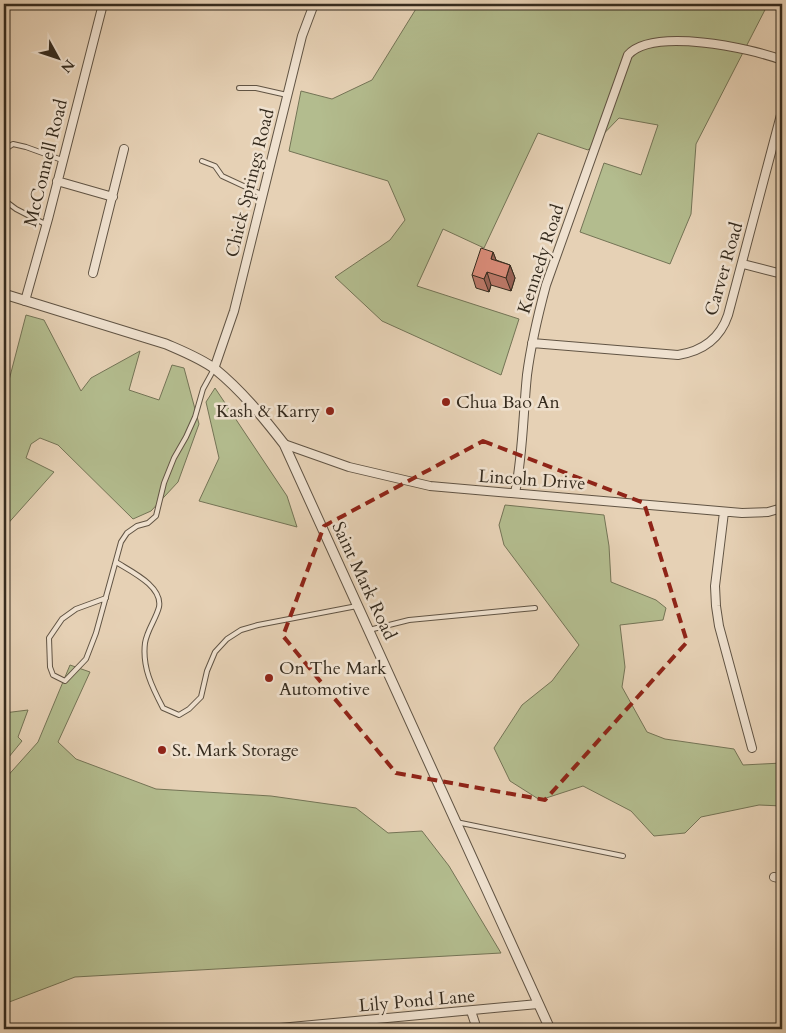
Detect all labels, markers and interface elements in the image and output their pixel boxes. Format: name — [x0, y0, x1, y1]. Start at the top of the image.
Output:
north arrow — [32, 32, 82, 82]
text: N — [56, 55, 79, 77]
street label: McConnell Road — [18, 96, 74, 230]
street label: Chick Springs Road — [219, 106, 281, 260]
street label: Kennedy Road — [512, 201, 571, 317]
street label: Carver Road — [699, 219, 749, 319]
place label: Chua Bao An — [456, 390, 561, 415]
marker: Chua Bao An — [440, 396, 452, 408]
place label: Kash & Karry — [216, 399, 320, 424]
marker: Kash & Karry — [324, 405, 336, 417]
street label: Lincoln Drive — [478, 464, 586, 496]
street label: Saint Mark Road — [326, 518, 403, 645]
place label: On The Mark Automotive — [279, 656, 387, 702]
marker: On The Mark Automotive — [263, 672, 275, 684]
place label: St. Mark Storage — [172, 738, 299, 763]
marker: St. Mark Storage — [156, 744, 168, 756]
street label: Lily Pond Lane — [358, 983, 476, 1019]

